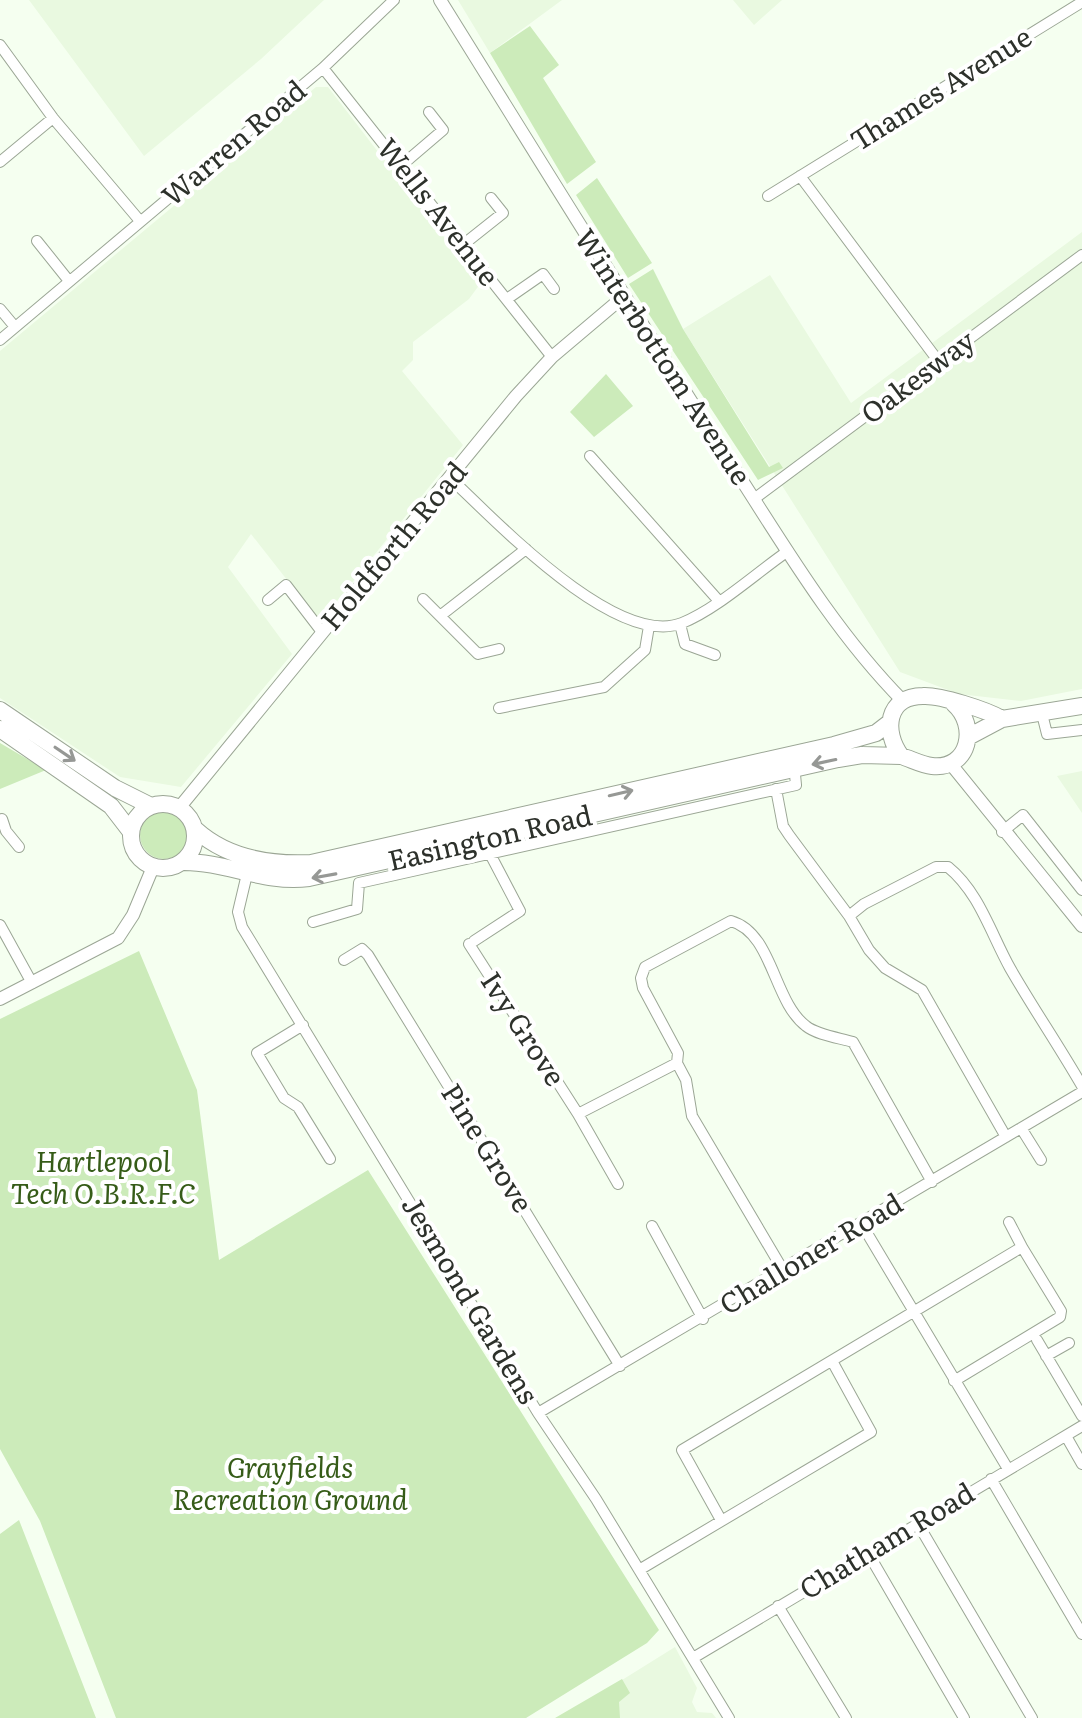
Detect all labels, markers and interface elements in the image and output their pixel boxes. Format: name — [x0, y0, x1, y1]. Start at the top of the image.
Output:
street label: Thames Avenue — [841, 15, 1039, 160]
street label: Warren Road — [151, 68, 314, 215]
street label: Wells Avenue — [368, 128, 511, 294]
street label: Winterbottom Avenue — [566, 220, 763, 492]
street label: Oakesway — [851, 318, 983, 432]
street label: Holdforth Road — [309, 451, 476, 638]
one-way arrow — [53, 746, 75, 762]
one-way arrow — [811, 755, 837, 770]
one-way arrow — [608, 785, 634, 800]
street label: Easington Road — [383, 792, 596, 880]
one-way arrow — [312, 869, 338, 884]
street label: Ivy Grove — [472, 962, 577, 1093]
street label: Pine Grove — [432, 1074, 545, 1220]
park label: Hartlepool Tech O.B.R.F.C — [11, 1139, 195, 1213]
street label: Challoner Road — [710, 1181, 909, 1324]
street label: Jesmond Gardens — [393, 1187, 551, 1411]
park label: Grayfields Recreation Ground — [172, 1445, 408, 1519]
street label: Chatham Road — [791, 1470, 981, 1608]

